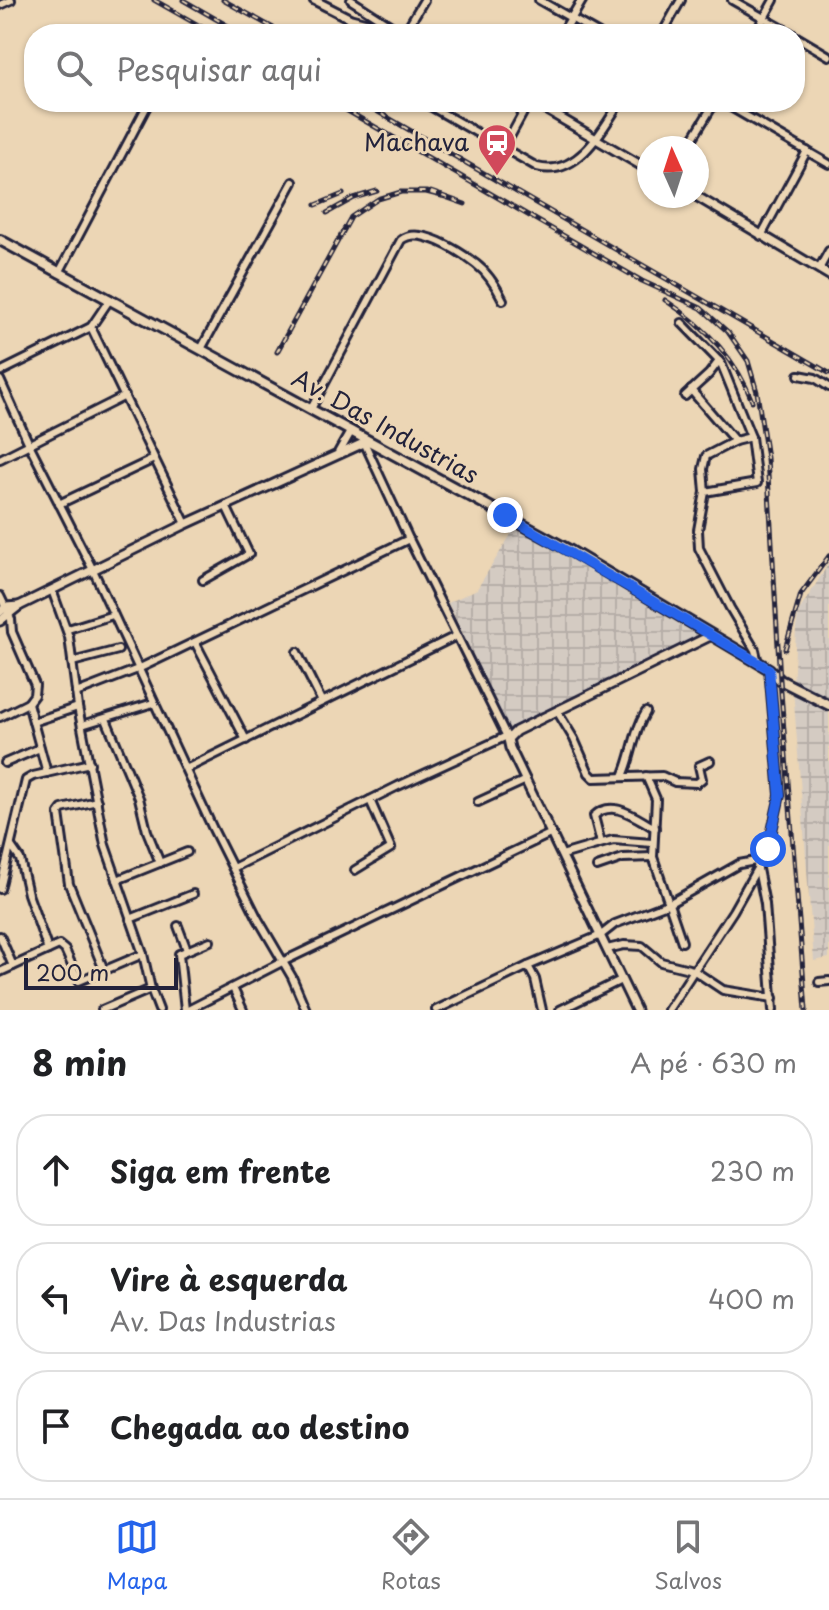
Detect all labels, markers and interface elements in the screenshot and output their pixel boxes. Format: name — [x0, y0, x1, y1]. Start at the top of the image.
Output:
search box — [24, 24, 805, 112]
icon: search — [52, 46, 96, 90]
text: Pesquisar aqui — [116, 46, 322, 91]
station icon: Machava — [476, 122, 518, 177]
place label: Machava — [364, 123, 469, 159]
north arrow — [637, 136, 709, 208]
street label: Av. Das Industrias — [286, 359, 486, 492]
route end — [487, 497, 523, 533]
route start — [750, 831, 786, 867]
scale bar — [24, 954, 178, 990]
text: 200 m — [36, 955, 109, 988]
text: 8 min — [32, 1036, 127, 1088]
text: A pé · 630 m — [630, 1043, 797, 1082]
icon: ahead — [34, 1148, 78, 1192]
text: Siga em frente — [110, 1148, 331, 1193]
text: 230 m — [710, 1151, 795, 1190]
text: Vire à esquerda — [110, 1256, 348, 1301]
icon: left — [34, 1276, 78, 1320]
text: 400 m — [708, 1279, 795, 1318]
text: Av. Das Industrias — [110, 1301, 336, 1340]
icon: arrive — [34, 1404, 78, 1448]
text: Chegada ao destino — [110, 1404, 409, 1449]
tab: Mapa — [107, 1515, 167, 1596]
tab: Rotas — [381, 1515, 441, 1596]
tab: Salvos — [654, 1515, 722, 1596]

